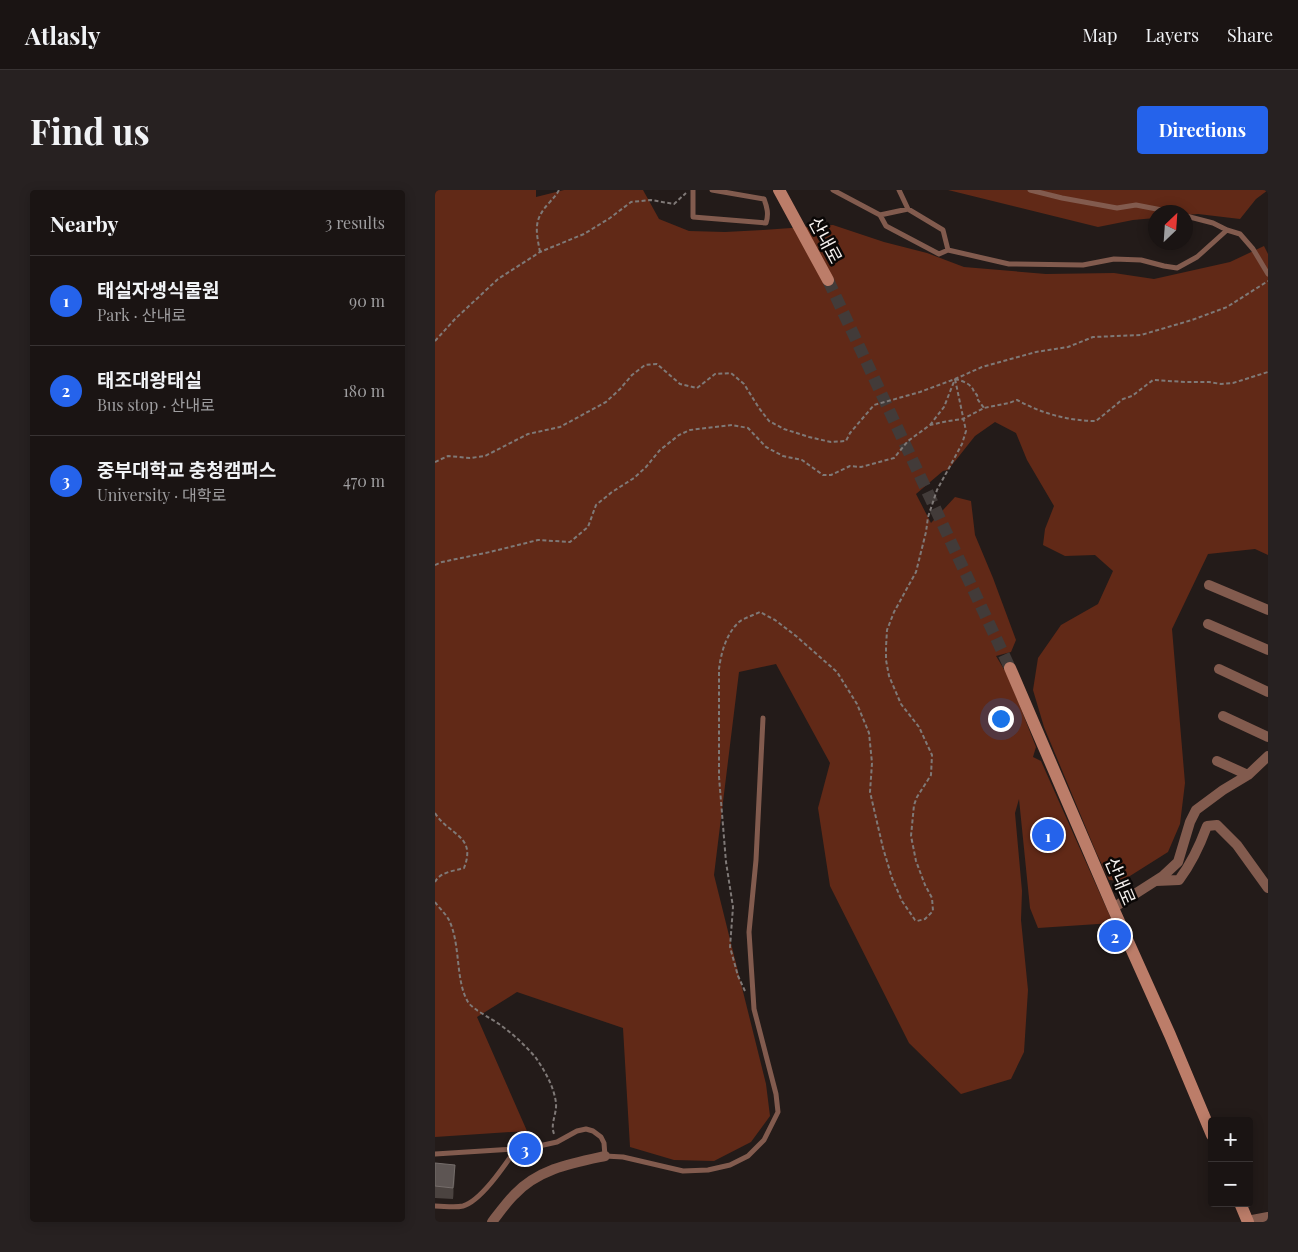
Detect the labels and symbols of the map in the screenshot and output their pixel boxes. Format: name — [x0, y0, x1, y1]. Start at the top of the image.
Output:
north arrow — [1148, 205, 1193, 250]
street label: 산내로 — [804, 212, 848, 268]
your location — [988, 706, 1014, 732]
pin: 1 — [1032, 816, 1064, 854]
street label: 산내로 — [1100, 853, 1142, 909]
pin: 2 — [1099, 917, 1131, 955]
pin: 3 — [509, 1130, 541, 1168]

